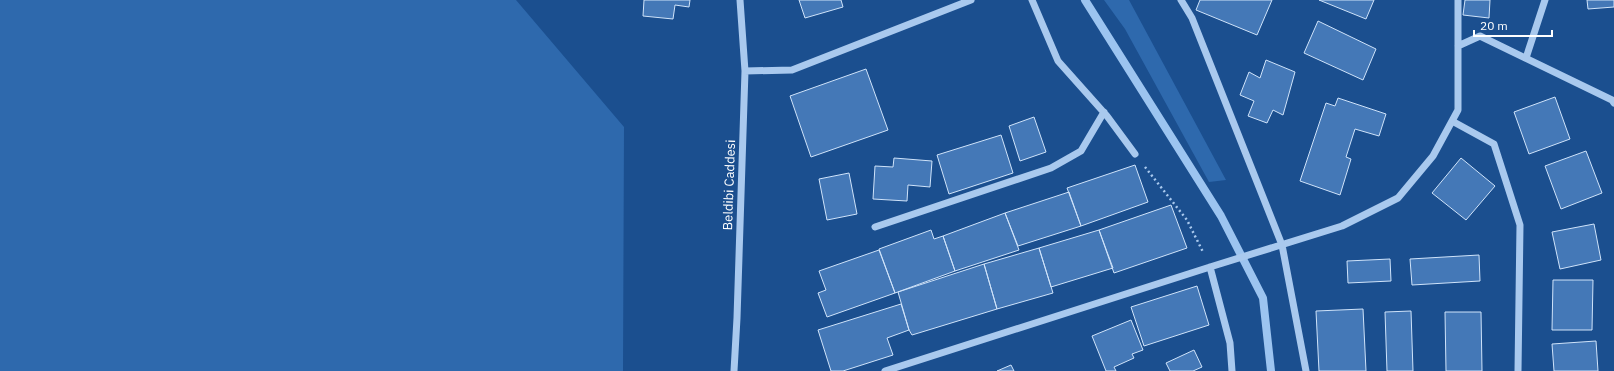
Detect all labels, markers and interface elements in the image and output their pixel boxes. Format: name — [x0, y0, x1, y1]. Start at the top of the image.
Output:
scale bar — [1474, 12, 1552, 38]
text: 20 m — [1480, 18, 1508, 33]
street label: Beldibi Caddesi — [719, 139, 739, 231]

